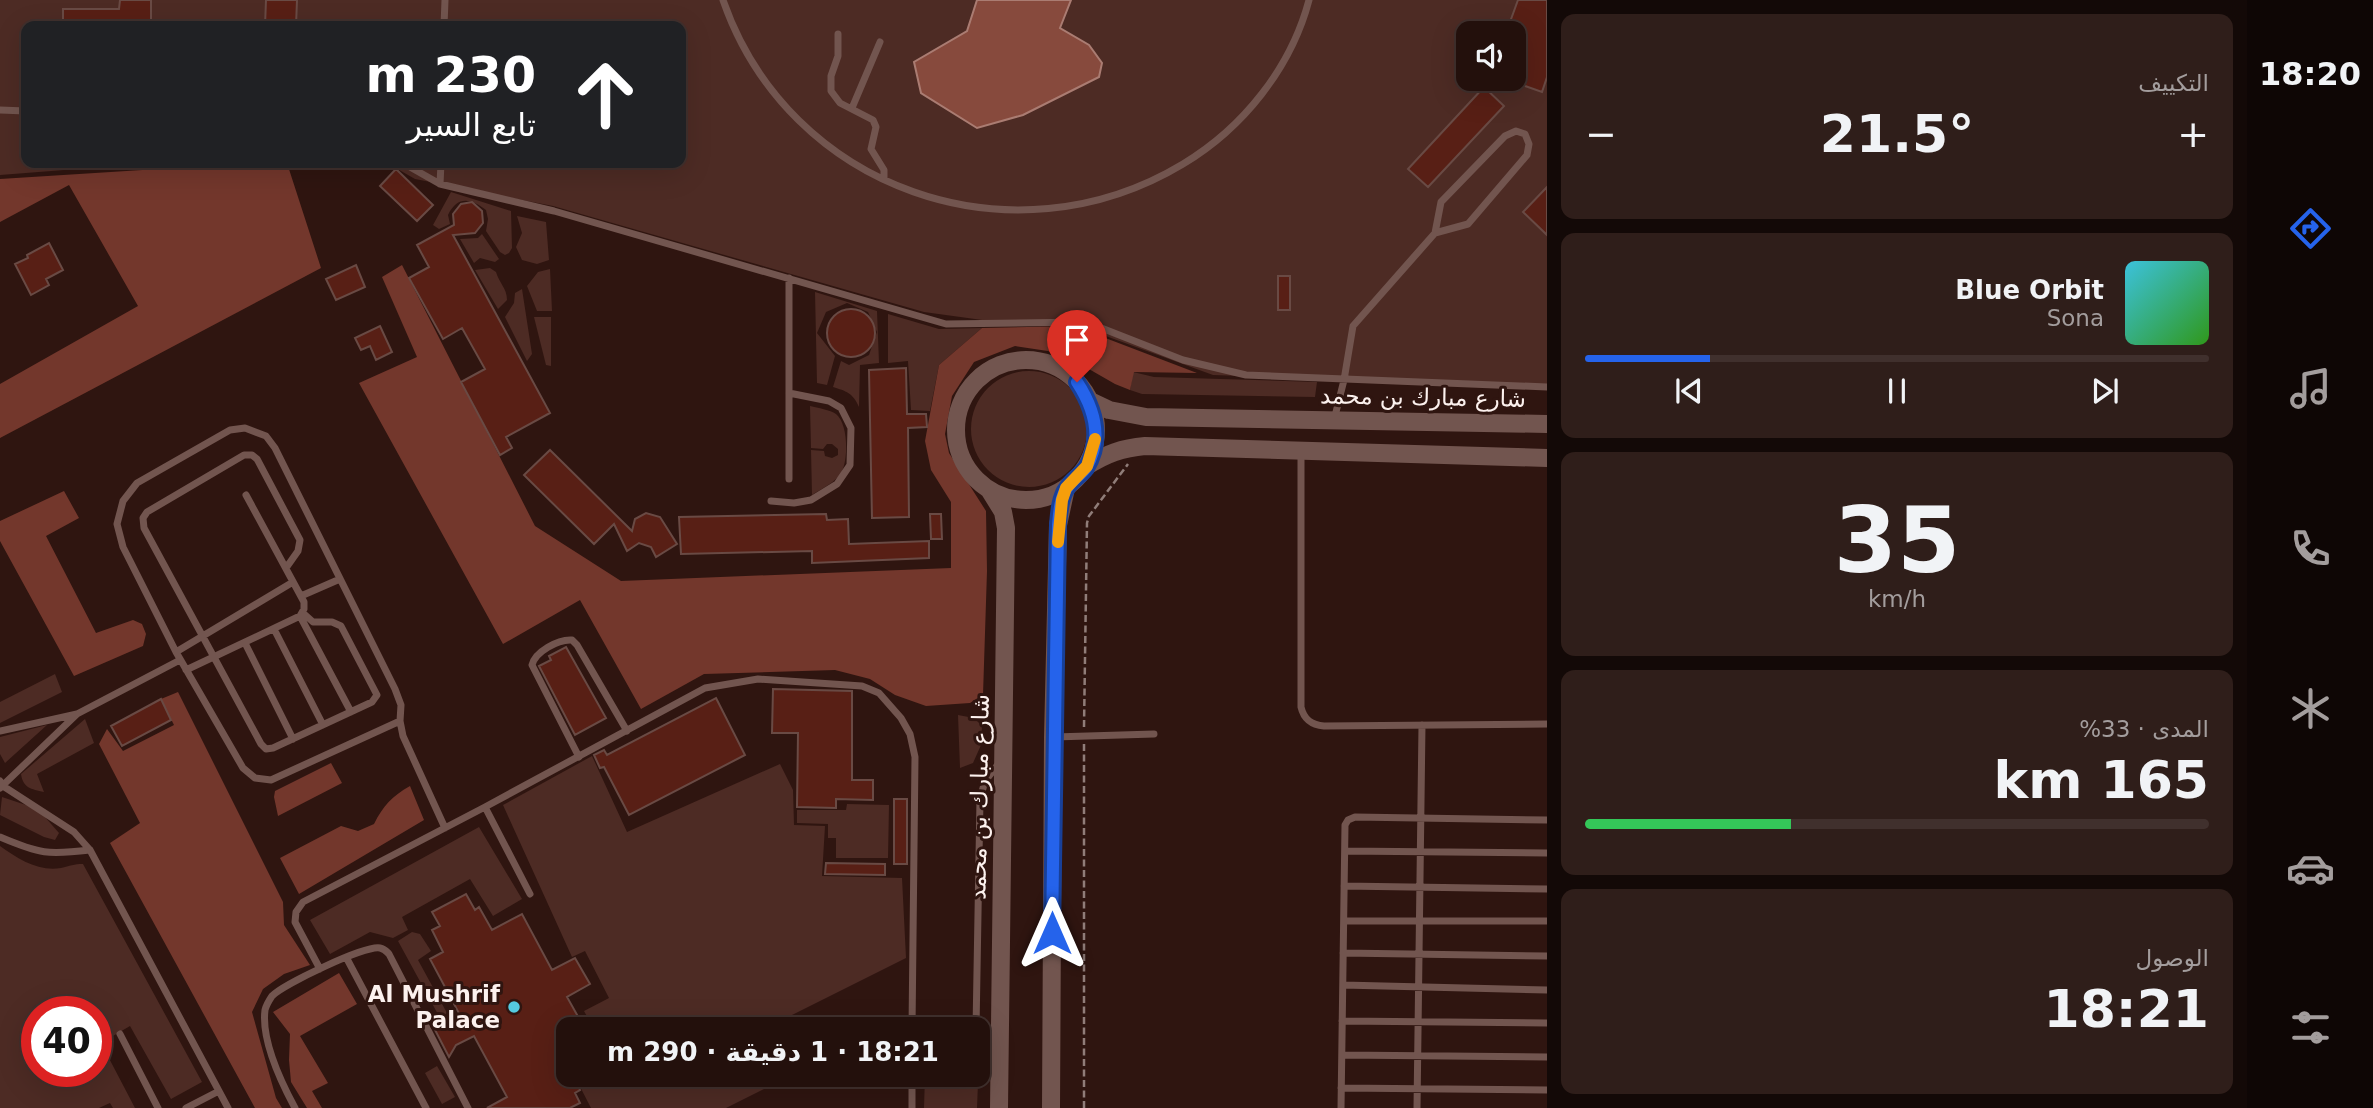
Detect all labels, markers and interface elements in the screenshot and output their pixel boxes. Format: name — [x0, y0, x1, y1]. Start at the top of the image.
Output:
map controls — [1456, 21, 1526, 91]
button: sound — [1456, 21, 1526, 91]
text: 230 m — [366, 47, 536, 104]
icon: ahead — [560, 49, 651, 140]
text: 18:20 — [2259, 55, 2361, 93]
text: التكييف — [2138, 70, 2209, 96]
text: 21.5° — [1820, 104, 1974, 164]
text: تابع السير — [407, 106, 536, 144]
text: − — [1585, 112, 1617, 156]
text: + — [2177, 112, 2209, 156]
icon: directions — [2286, 204, 2335, 253]
text: Blue Orbit — [1955, 275, 2104, 305]
text: Sona — [2047, 305, 2104, 331]
pin — [1047, 310, 1107, 382]
icon: arrive — [1058, 321, 1096, 359]
icon: music — [2286, 364, 2335, 413]
icon: previous — [1670, 372, 1708, 410]
icon: pause — [1878, 372, 1916, 410]
icon: next — [2086, 372, 2124, 410]
street label: شارع مبارك بن محمد — [1320, 382, 1526, 413]
text: 35 — [1834, 488, 1960, 593]
icon: phone — [2286, 524, 2335, 573]
text: km/h — [1868, 586, 1926, 612]
icon: climate — [2286, 684, 2335, 733]
street label: شارع مبارك بن محمد — [964, 694, 995, 900]
text: المدى · 33% — [2079, 716, 2209, 742]
text: 165 km — [1994, 750, 2209, 810]
icon: car — [2286, 844, 2335, 893]
position arrow — [1015, 896, 1089, 970]
text: الوصول — [2136, 945, 2209, 971]
text: 18:21 — [2043, 979, 2209, 1039]
place label: Al Mushrif Palace — [368, 981, 501, 1033]
speed limit sign: 40 — [21, 996, 112, 1087]
marker: Al Mushrif Palace — [506, 999, 522, 1015]
icon: filters — [2286, 1003, 2335, 1052]
text: 18:21 · 1 دقيقة · 290 m — [607, 1037, 939, 1067]

